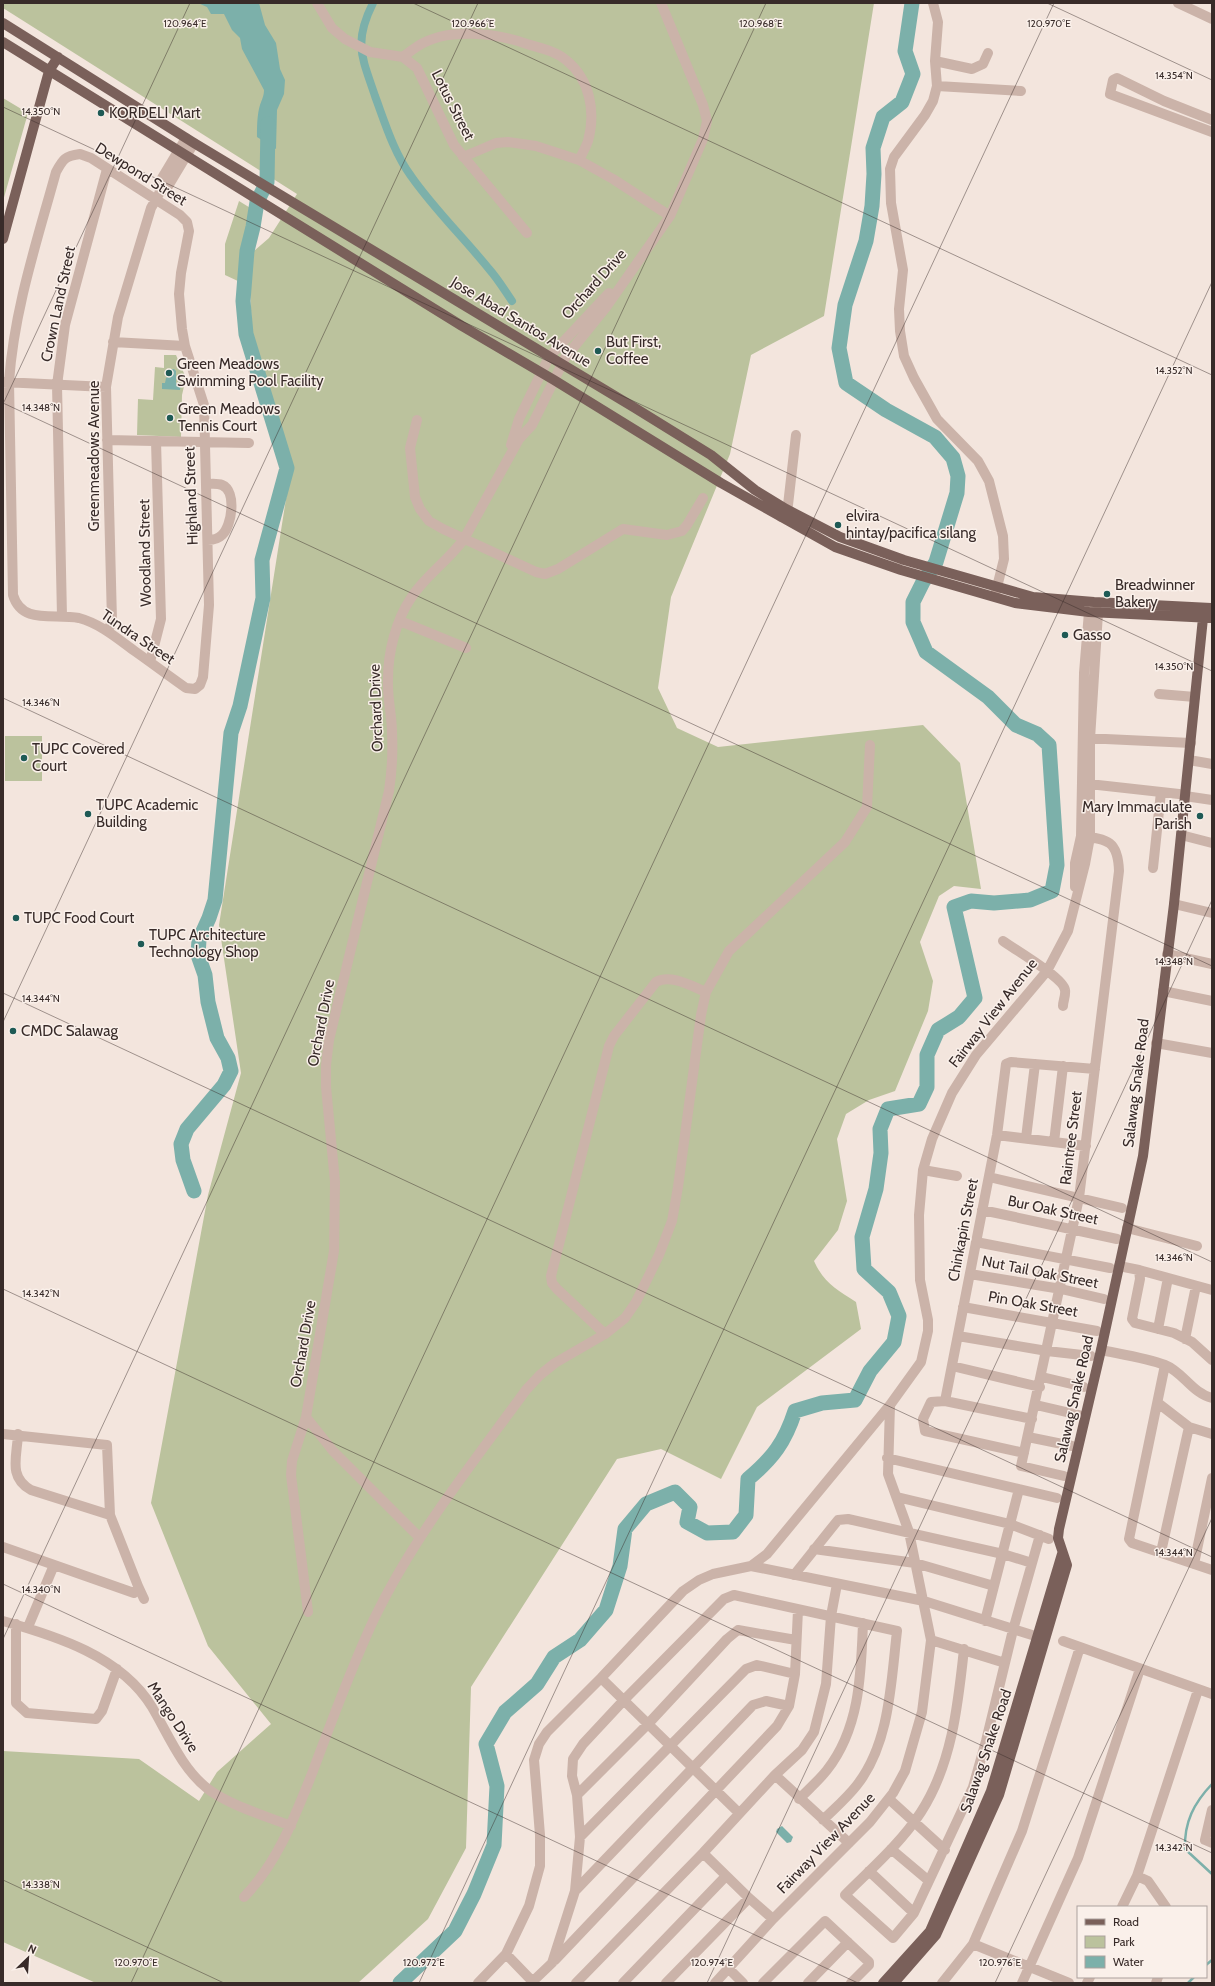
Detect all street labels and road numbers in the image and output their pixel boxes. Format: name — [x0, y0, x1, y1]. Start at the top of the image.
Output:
street label: Lotus Street — [428, 67, 478, 143]
street label: Dewpond Street — [92, 139, 190, 209]
street label: Crown Land Street — [37, 244, 79, 364]
street label: Orchard Drive — [558, 245, 630, 323]
street label: Jose Abad Santos Avenue — [447, 273, 595, 371]
street label: Greenmeadows Avenue — [85, 380, 103, 531]
street label: Highland Street — [180, 446, 202, 546]
street label: Woodland Street — [135, 499, 155, 607]
street label: Tundra Street — [98, 606, 178, 668]
street label: Orchard Drive — [365, 663, 387, 752]
street label: Fairway View Avenue — [945, 955, 1041, 1071]
street label: Orchard Drive — [304, 978, 338, 1068]
street label: Salawag Snake Road — [1119, 1018, 1153, 1148]
street label: Raintree Street — [1056, 1090, 1086, 1186]
street label: Chinkapin Street — [944, 1177, 982, 1283]
street label: Bur Oak Street — [1006, 1192, 1100, 1228]
street label: Nut Tail Oak Street — [980, 1252, 1100, 1292]
street label: Pin Oak Street — [987, 1287, 1079, 1321]
street label: Orchard Drive — [286, 1299, 320, 1389]
street label: Salawag Snake Road — [1051, 1334, 1097, 1464]
street label: Mango Drive — [144, 1678, 203, 1756]
street label: Salawag Snake Road — [956, 1687, 1016, 1815]
street label: Fairway View Avenue — [773, 1789, 879, 1897]

